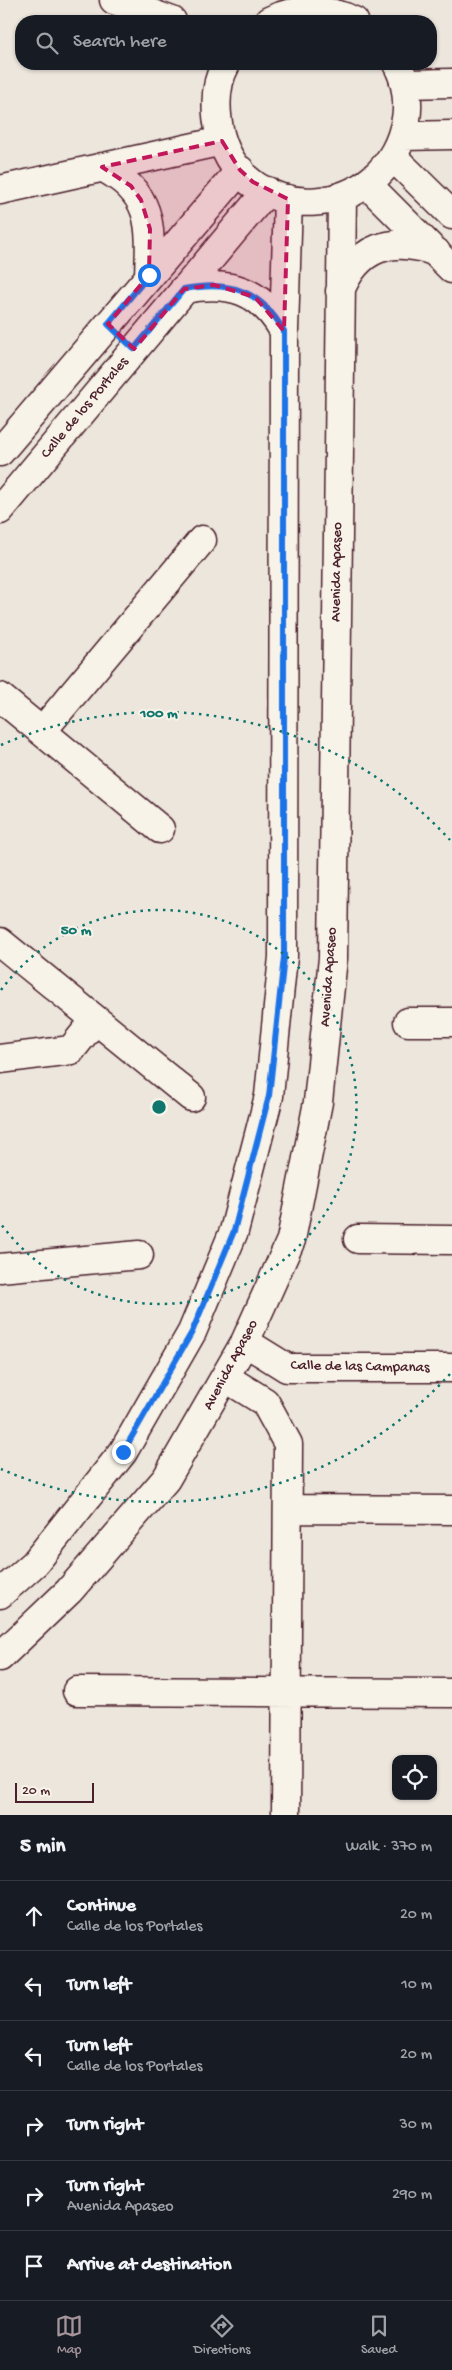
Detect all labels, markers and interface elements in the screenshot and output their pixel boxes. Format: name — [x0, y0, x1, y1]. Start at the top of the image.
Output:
search box — [15, 15, 437, 70]
icon: search — [33, 29, 61, 57]
text: Search here — [73, 31, 167, 54]
route start — [138, 264, 161, 287]
street label: Calle de los Portales — [37, 353, 133, 462]
street label: Avenida Apaseo — [327, 522, 347, 622]
text: 100 m — [139, 705, 178, 723]
text: 50 m — [61, 922, 92, 940]
street label: Avenida Apaseo — [317, 926, 341, 1027]
centre of rings — [150, 1098, 168, 1116]
street label: Avenida Apaseo — [200, 1317, 262, 1413]
street label: Calle de las Campanas — [290, 1357, 430, 1377]
route end — [112, 1441, 135, 1464]
map controls — [392, 1755, 437, 1800]
button: locate — [392, 1755, 437, 1800]
scale bar — [15, 1780, 94, 1803]
text: 20 m — [22, 1783, 50, 1800]
text: 5 min — [20, 1835, 65, 1860]
text: Walk · 370 m — [345, 1838, 432, 1857]
text: Continue — [67, 1895, 136, 1918]
icon: ahead — [20, 1902, 48, 1930]
text: 20 m — [400, 1906, 432, 1925]
text: Calle de los Portales — [67, 1918, 202, 1937]
icon: left — [20, 1972, 48, 2000]
text: Turn left — [67, 1974, 131, 1997]
text: 10 m — [401, 1976, 432, 1995]
text: Turn left — [67, 2035, 131, 2058]
icon: left — [20, 2042, 48, 2070]
text: 20 m — [400, 2046, 432, 2065]
text: Calle de los Portales — [67, 2058, 202, 2077]
icon: right — [20, 2112, 48, 2140]
text: Turn right — [67, 2114, 143, 2137]
text: 30 m — [399, 2116, 432, 2135]
text: Turn right — [67, 2175, 143, 2198]
icon: right — [20, 2182, 48, 2210]
text: 290 m — [392, 2186, 432, 2205]
text: Avenida Apaseo — [67, 2198, 174, 2217]
icon: arrive — [20, 2252, 48, 2280]
text: Arrive at destination — [67, 2254, 231, 2277]
tab: Map — [55, 2312, 83, 2359]
tab: Directions — [194, 2312, 251, 2359]
tab: Saved — [361, 2312, 397, 2359]

